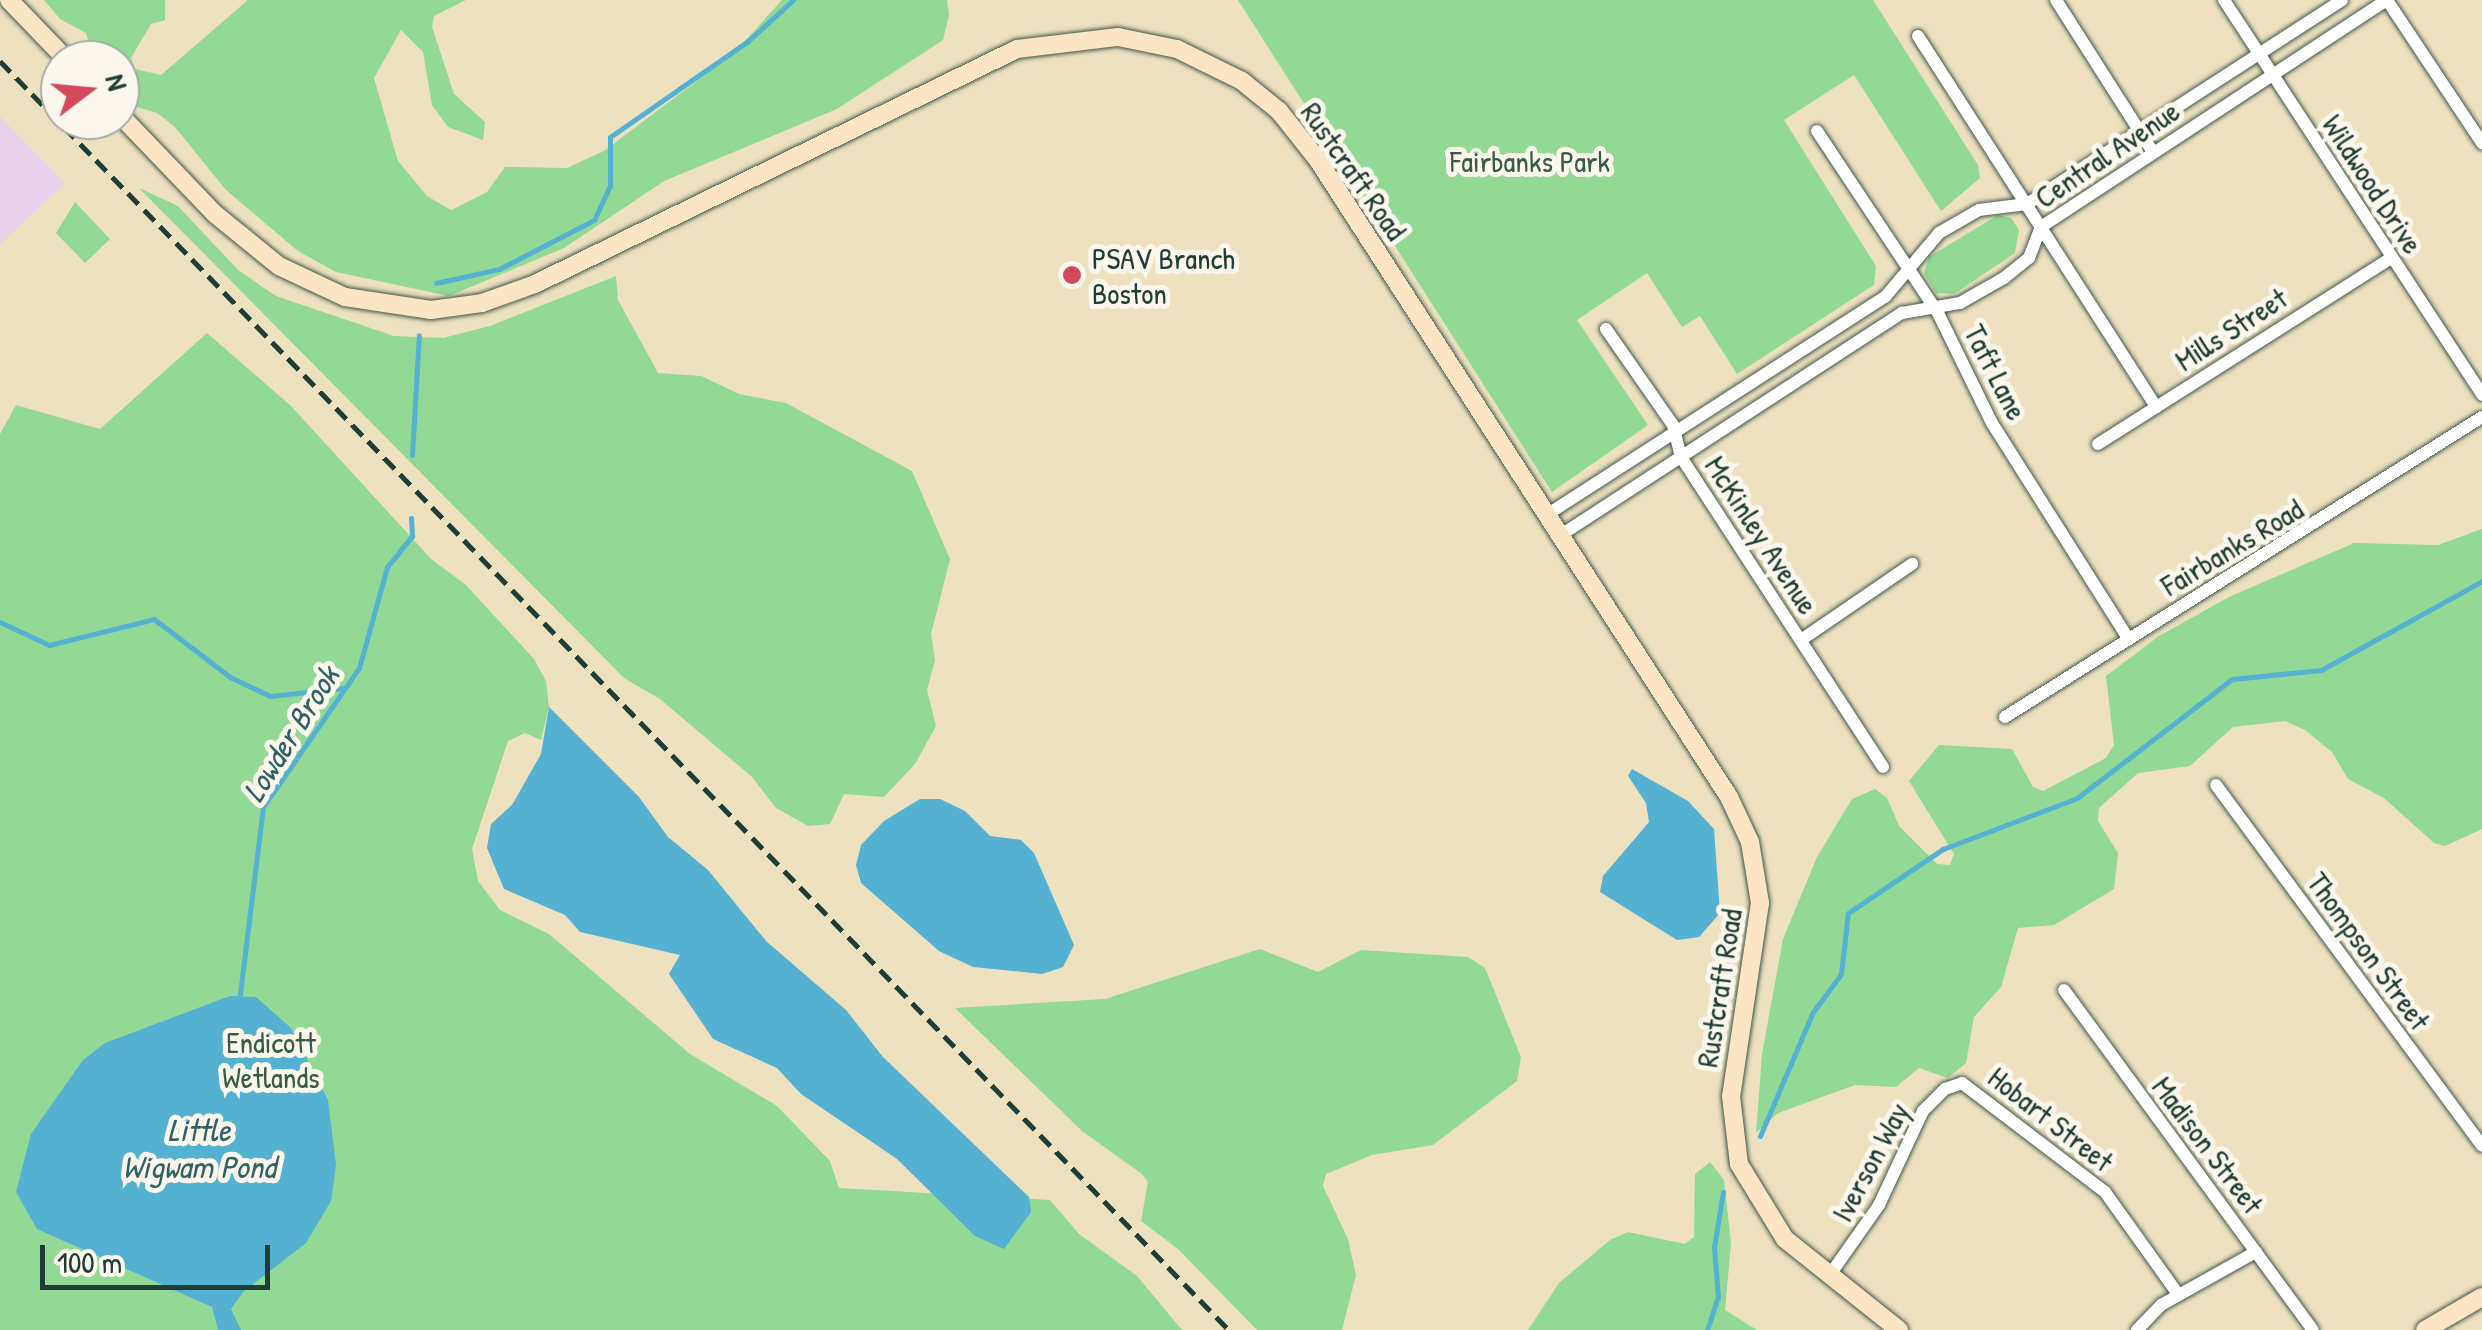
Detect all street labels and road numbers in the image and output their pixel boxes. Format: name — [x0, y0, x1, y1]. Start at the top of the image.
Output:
street label: Central Avenue — [2028, 93, 2186, 215]
street label: Rustcraft Road — [1293, 95, 1415, 247]
street label: Wildwood Drive — [2315, 108, 2431, 260]
street label: Mills Street — [2168, 280, 2294, 378]
street label: Taft Lane — [1957, 318, 2035, 426]
street label: McKinley Avenue — [1698, 449, 1826, 621]
street label: Fairbanks Road — [2155, 491, 2309, 603]
street label: Thompson Street — [2300, 865, 2438, 1037]
street label: Rustcraft Road — [1689, 906, 1749, 1070]
street label: Hobart Street — [1981, 1059, 2121, 1179]
street label: Madison Street — [2145, 1069, 2271, 1221]
street label: Iverson Way — [1824, 1096, 1916, 1228]

